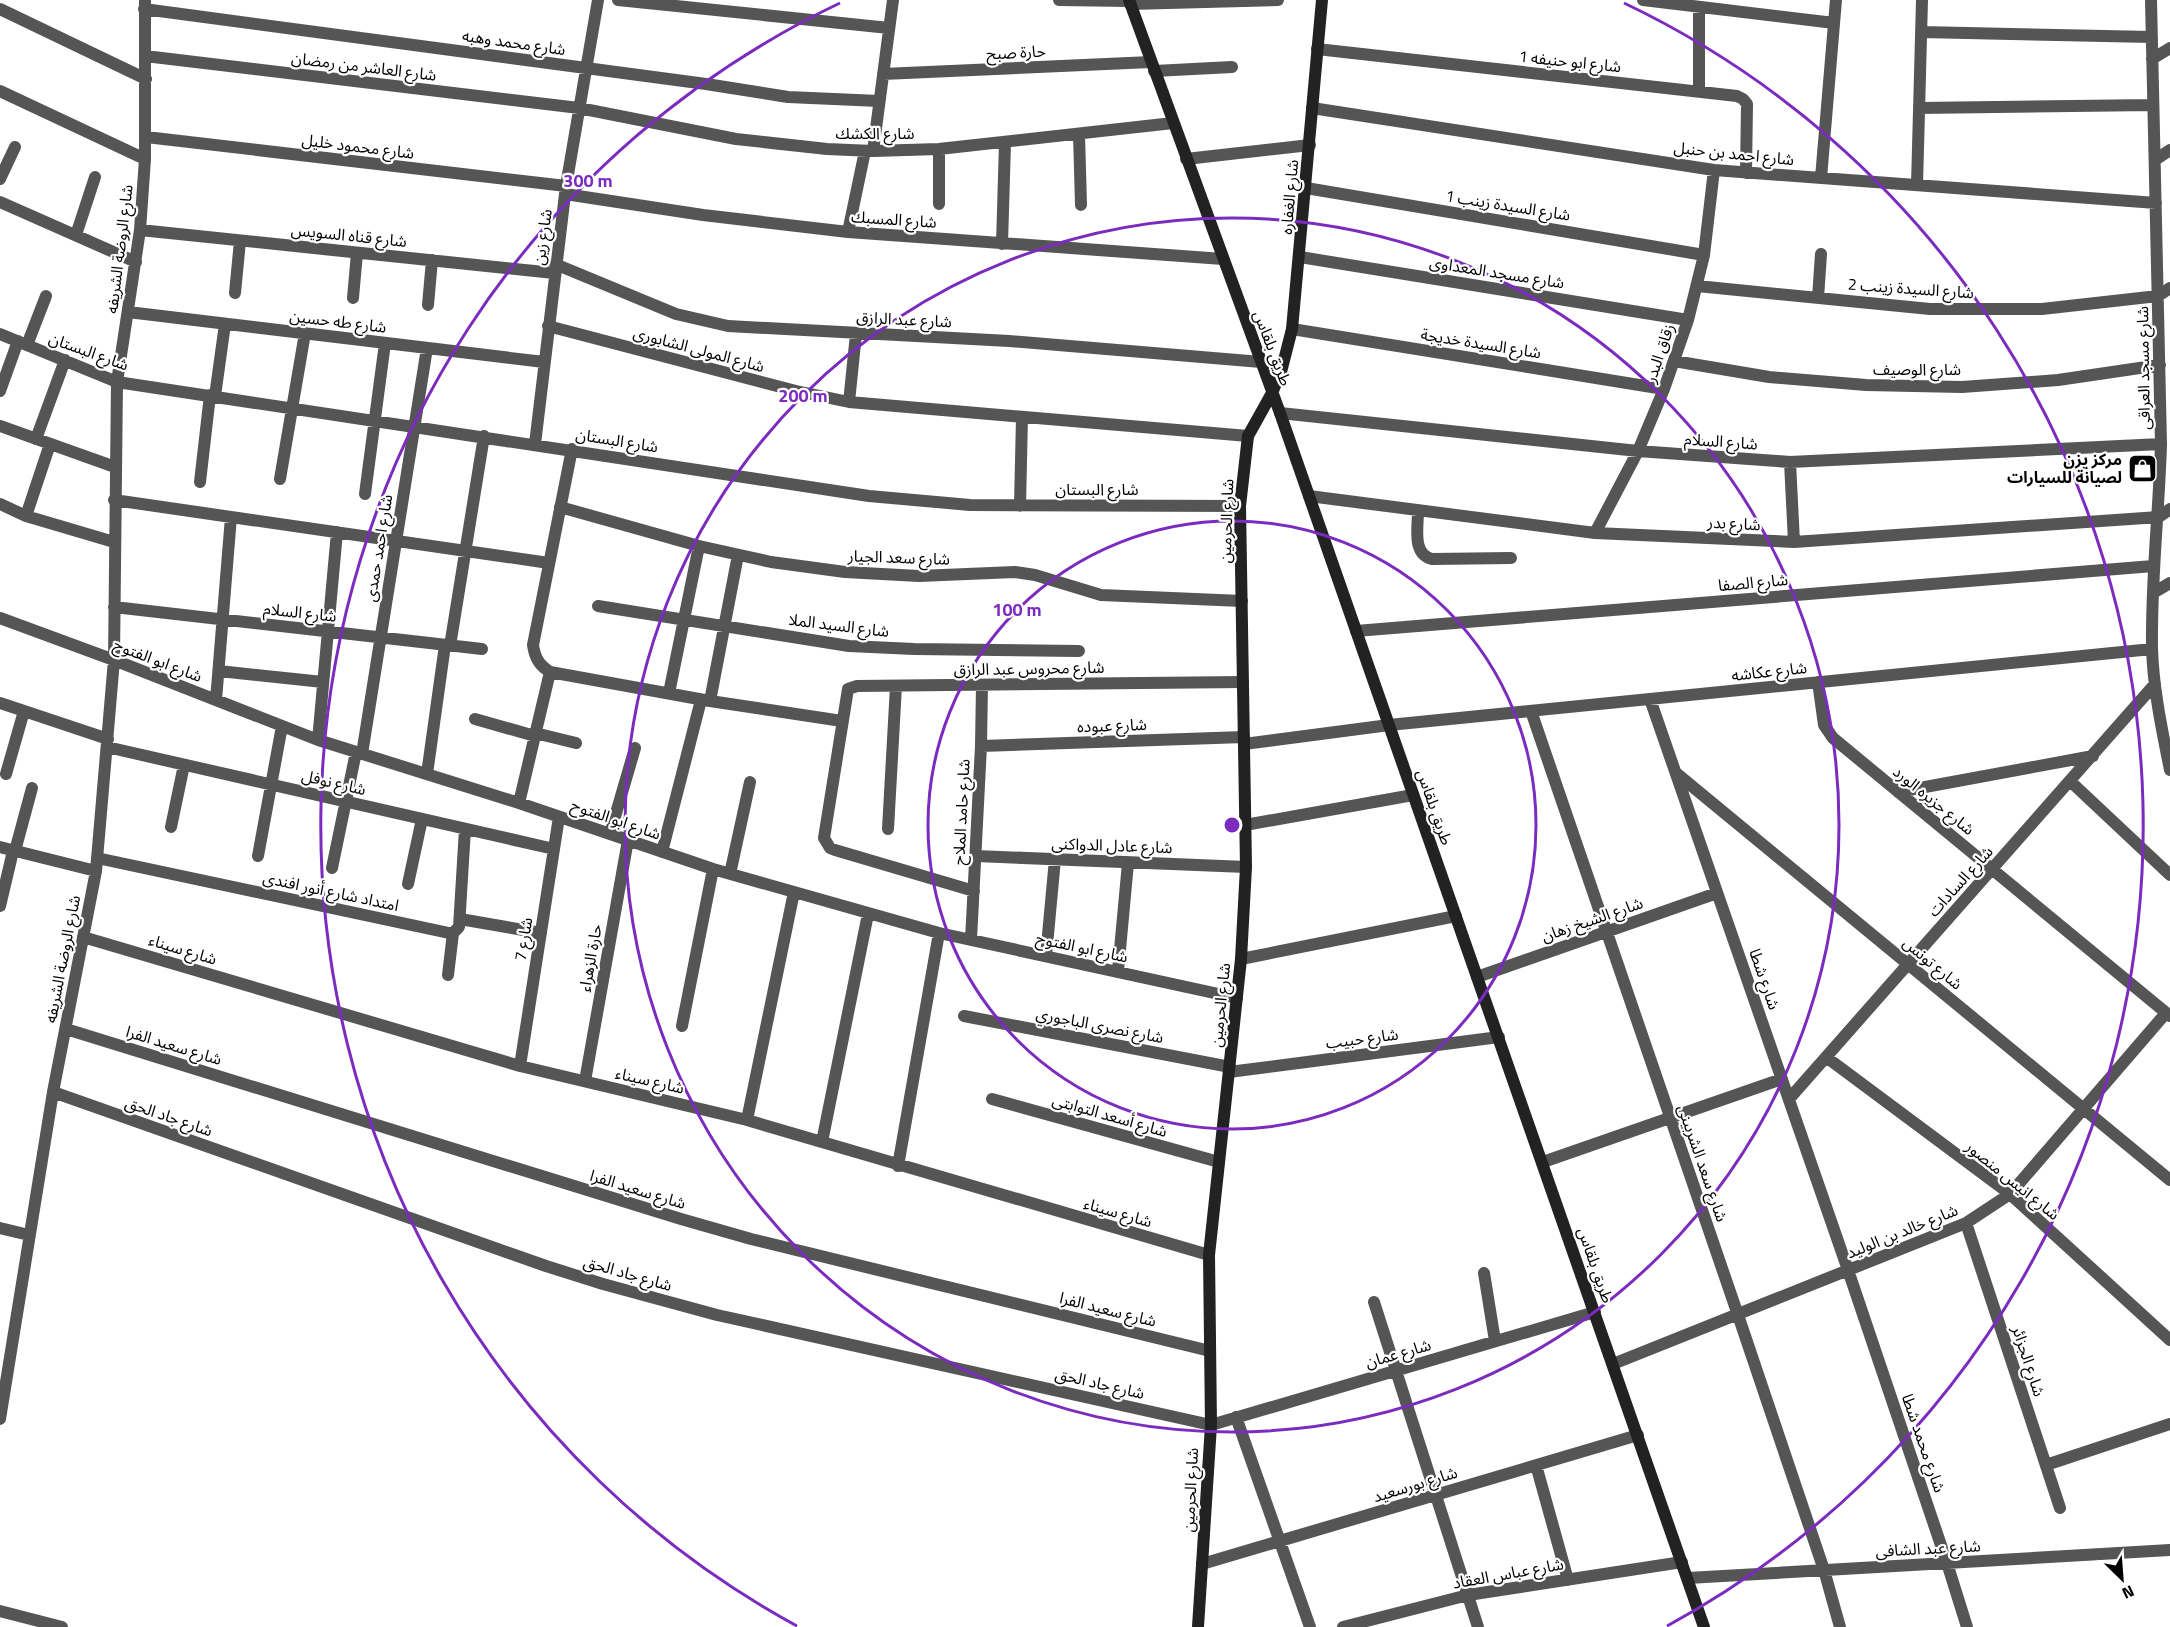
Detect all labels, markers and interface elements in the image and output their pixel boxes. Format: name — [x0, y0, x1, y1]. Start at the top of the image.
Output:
street label: شارع محمد وهبه — [461, 23, 567, 62]
street label: حارة صبح — [986, 38, 1046, 67]
street label: شارع ابو حنيفه 1 — [1517, 44, 1622, 79]
street label: شارع العاشر من رمضان — [290, 45, 438, 88]
street label: شارع الكشك — [835, 121, 915, 146]
street label: شارع محمود خليل — [300, 127, 416, 166]
street label: شارع احمد بن حنبل — [1673, 135, 1795, 172]
street label: شارع الغفاره — [1274, 158, 1305, 236]
text: 300 m — [563, 167, 613, 194]
street label: شارع الروضة الشريفه — [99, 183, 140, 315]
street label: شارع السيدة زينب 1 — [1444, 183, 1572, 228]
street label: شارع المسبك — [850, 204, 938, 235]
street label: شارع زين — [526, 207, 559, 267]
street label: شارع قناه السويس — [290, 217, 408, 254]
street label: شارع مسجد المعداوى — [1428, 250, 1566, 295]
street label: شارع السيدة زينب 2 — [1847, 272, 1975, 305]
street label: شارع طه حسين — [288, 303, 388, 340]
street label: شارع عبد الرازق — [856, 305, 952, 334]
street label: شارع مسجد العراقى — [2130, 306, 2157, 430]
street label: طريق بلقاس — [1248, 307, 1298, 389]
street label: شارع المولى الشابورى — [630, 320, 767, 379]
street label: زقاق البدر — [1637, 320, 1680, 387]
street label: شارع السيدة خديجة — [1419, 322, 1543, 365]
street label: شارع البستان — [45, 325, 132, 377]
street label: شارع الوصيف — [1873, 357, 1961, 382]
text: 200 m — [778, 382, 828, 409]
street label: شارع البستان — [574, 422, 660, 459]
street label: شارع السلام — [1683, 426, 1759, 457]
place label: مركز يزن لصيانة للسيارات — [2007, 447, 2122, 489]
shop icon: مركز يزن لصيانة للسيارات — [2127, 452, 2159, 484]
street label: شارع البستان — [1055, 477, 1139, 502]
street label: شارع الحرمين — [1213, 478, 1240, 564]
street label: شارع احمد حمدى — [358, 493, 399, 604]
street label: شارع بدر — [1706, 510, 1761, 537]
street label: شارع سعد الجيار — [846, 543, 951, 572]
street label: شارع الصفا — [1717, 567, 1789, 598]
street label: شارع السلام — [262, 596, 338, 629]
text: 100 m — [992, 596, 1042, 623]
street label: شارع السيد الملا — [787, 607, 891, 644]
street label: شارع ابو الفتوح — [110, 632, 206, 689]
street label: شارع محروس عبد الرازق — [953, 655, 1105, 682]
street label: شارع عكاشه — [1730, 655, 1808, 688]
street label: شارع عبوده — [1077, 712, 1147, 739]
street label: شارع حامد الملاح — [946, 758, 977, 866]
street label: شارع جزيره الورد — [1887, 760, 1980, 841]
street label: شارع نوفل — [299, 763, 369, 802]
street label: طريق بلقاس — [1411, 766, 1459, 848]
street label: شارع ابو الفتوح — [568, 792, 664, 847]
centre of rings — [1222, 815, 1242, 835]
street label: شارع عادل الدواكنى — [1051, 831, 1173, 860]
street label: شارع السادات — [1922, 840, 1999, 922]
street label: امتداد شارع أنور افندى — [261, 865, 401, 918]
street label: شارع الشيخ زهان — [1538, 890, 1646, 949]
street label: شارع الروضة الشريفه — [38, 893, 87, 1025]
street label: شارع 7 — [508, 916, 539, 963]
street label: حارة الزهراء — [572, 922, 608, 994]
street label: شارع ابو الفتوح — [1034, 926, 1130, 969]
street label: شارع سيناء — [146, 927, 220, 972]
street label: شارع تونس — [1897, 931, 1968, 996]
street label: شارع شطا — [1742, 945, 1787, 1013]
street label: شارع الحرمين — [1204, 962, 1237, 1048]
street label: شارع نصرى الباجوري — [1034, 1001, 1166, 1050]
street label: شارع سعيد الفرا — [123, 1019, 225, 1072]
street label: شارع حبيب — [1324, 1022, 1400, 1055]
street label: شارع سيناء — [613, 1060, 687, 1101]
street label: شارع أسعد التوابتى — [1049, 1087, 1170, 1144]
street label: شارع جاد الحق — [122, 1090, 216, 1143]
street label: شارع سعد الشربينى — [1671, 1101, 1734, 1225]
street label: شارع انيس منصور — [1959, 1134, 2065, 1226]
street label: شارع سعيد الفرا — [587, 1163, 689, 1216]
street label: شارع سيناء — [1081, 1191, 1155, 1234]
street label: شارع خالد بن الوليد — [1843, 1198, 1962, 1265]
street label: طريق بلقاس — [1572, 1224, 1620, 1306]
street label: شارع جاد الحق — [581, 1249, 675, 1298]
street label: شارع سعيد الفرا — [1057, 1285, 1159, 1334]
street label: شارع الجزائر — [2005, 1322, 2052, 1400]
street label: شارع عمان — [1362, 1332, 1434, 1375]
street label: شارع جاد الحق — [1053, 1361, 1147, 1406]
street label: شارع محمد شطا — [1895, 1390, 1952, 1496]
street label: شارع الحرمين — [1176, 1447, 1205, 1533]
street label: شارع بورسعيد — [1370, 1460, 1461, 1509]
street label: شارع عبد الشافى — [1875, 1533, 1981, 1564]
north arrow — [2092, 1549, 2152, 1609]
street label: شارع عباس العقاد — [1451, 1551, 1566, 1596]
text: N — [2118, 1579, 2138, 1606]

